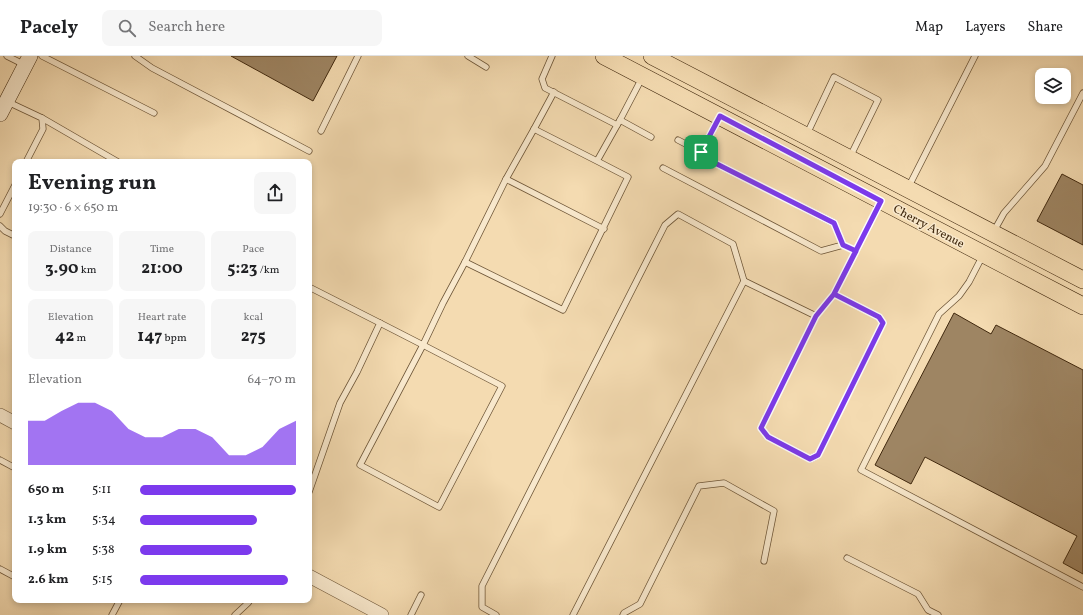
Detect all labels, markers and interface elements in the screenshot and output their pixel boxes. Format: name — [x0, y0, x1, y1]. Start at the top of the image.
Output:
search box — [102, 10, 382, 46]
text: Pacely — [20, 15, 78, 41]
icon: search — [116, 17, 138, 39]
text: Search here — [148, 17, 225, 38]
text: Map — [915, 18, 943, 37]
text: Layers — [965, 18, 1005, 37]
text: Share — [1027, 18, 1063, 37]
map controls — [1035, 68, 1071, 104]
button: layers — [1035, 68, 1071, 104]
pin — [684, 135, 718, 169]
icon: arrive — [690, 141, 712, 163]
text: Evening run — [28, 168, 157, 199]
button: share — [254, 172, 296, 214]
text: 19:30 · 6 × 650 m — [28, 199, 118, 217]
street label: Cherry Avenue — [890, 201, 967, 253]
text: Distance — [50, 242, 92, 257]
text: Time — [150, 242, 174, 257]
text: Pace — [242, 242, 264, 257]
text: 3.90 — [45, 257, 78, 280]
text: 21:00 — [141, 257, 183, 280]
text: 5:23 — [227, 257, 257, 280]
text: km — [78, 263, 96, 278]
text: /km — [257, 263, 279, 278]
text: Elevation — [48, 310, 94, 325]
text: Heart rate — [138, 310, 186, 325]
text: kcal — [244, 310, 263, 325]
text: 42 — [55, 325, 74, 348]
text: 147 — [137, 325, 162, 348]
text: 275 — [241, 325, 266, 348]
text: m — [74, 331, 86, 346]
text: bpm — [162, 331, 187, 346]
text: Elevation — [28, 371, 82, 389]
text: 64–70 m — [248, 371, 296, 389]
text: 650 m — [28, 481, 64, 499]
text: 5:11 — [92, 481, 111, 499]
text: 1.3 km — [28, 511, 66, 529]
text: 5:34 — [92, 511, 116, 529]
text: 1.9 km — [28, 541, 67, 559]
text: 5:38 — [92, 541, 115, 559]
text: 2.6 km — [28, 571, 69, 589]
text: 5:15 — [92, 571, 113, 589]

